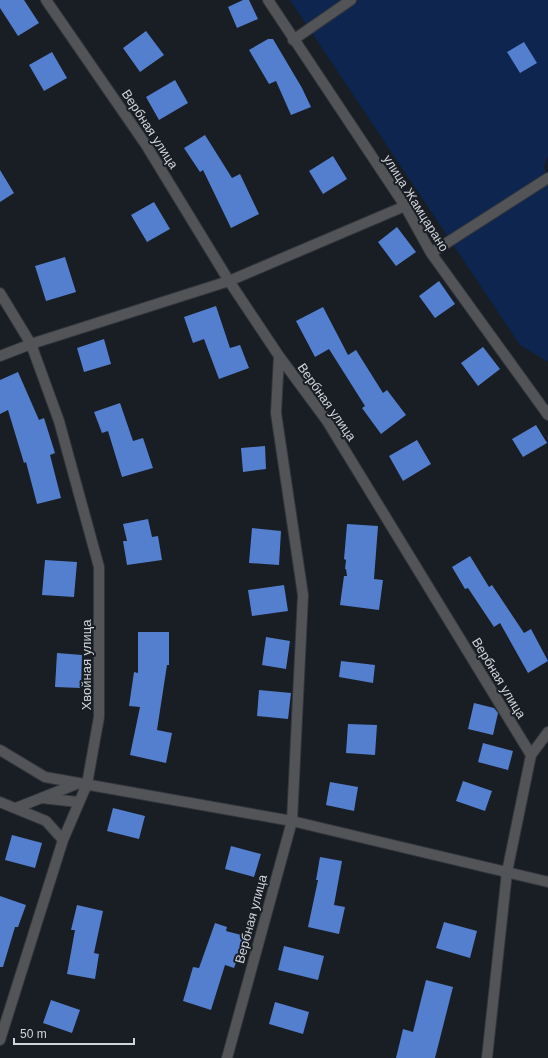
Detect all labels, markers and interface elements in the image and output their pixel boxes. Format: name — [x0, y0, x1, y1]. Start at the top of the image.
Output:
street label: Вербная улица — [119, 87, 182, 172]
street label: улица Жамцарано — [380, 152, 452, 254]
street label: Вербная улица — [295, 360, 360, 444]
street label: Хвойная улица — [79, 619, 94, 710]
street label: Вербная улица — [469, 635, 529, 722]
street label: Вербная улица — [232, 872, 270, 965]
scale bar — [14, 1020, 134, 1046]
text: 50 m — [20, 1027, 47, 1041]

